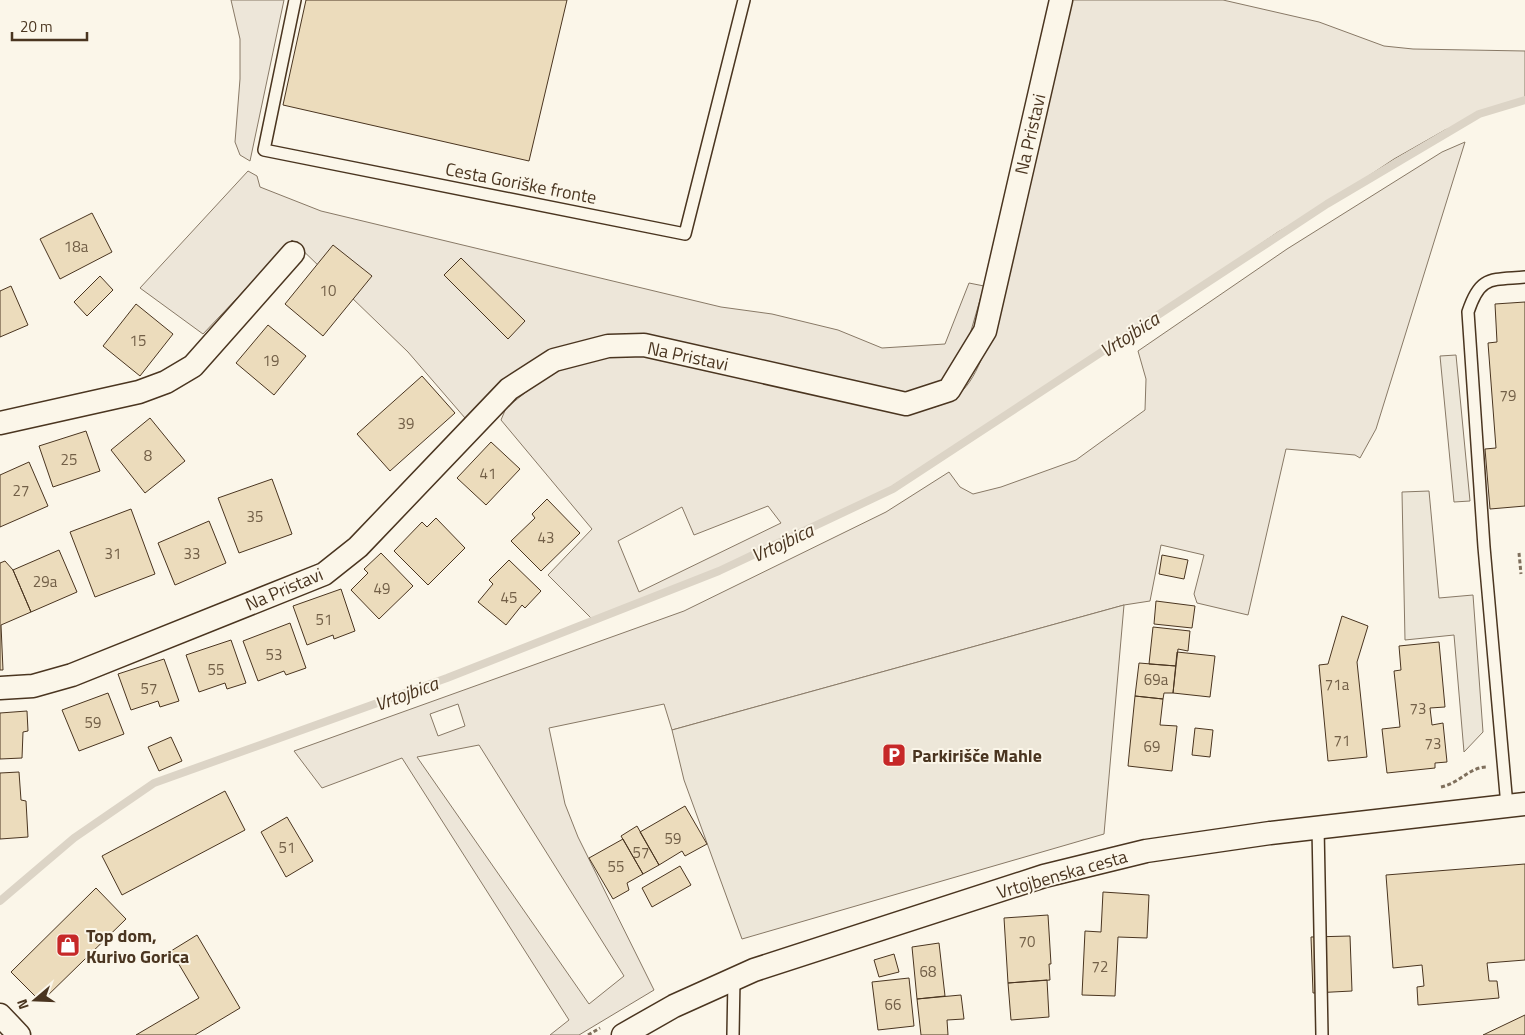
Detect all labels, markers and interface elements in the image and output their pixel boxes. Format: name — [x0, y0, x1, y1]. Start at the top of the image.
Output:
scale bar — [12, 10, 88, 42]
text: 20 m — [20, 15, 53, 38]
street label: Na Pristavi — [1008, 91, 1052, 177]
street label: Cesta Goriške fronte — [443, 155, 599, 211]
house number: 18a — [64, 235, 89, 258]
house number: 10 — [320, 279, 336, 302]
water label: Vrtojbica — [1094, 303, 1166, 364]
house number: 15 — [130, 329, 146, 352]
street label: Na Pristavi — [645, 334, 731, 378]
house number: 19 — [263, 349, 279, 372]
house number: 79 — [1500, 384, 1516, 407]
house number: 39 — [398, 412, 414, 435]
house number: 8 — [144, 444, 152, 467]
house number: 25 — [61, 448, 77, 471]
house number: 41 — [480, 462, 496, 485]
house number: 27 — [13, 479, 29, 502]
house number: 35 — [247, 505, 263, 528]
water label: Vrtojbica — [746, 514, 819, 569]
house number: 43 — [538, 526, 554, 549]
house number: 31 — [105, 542, 121, 565]
house number: 33 — [184, 542, 200, 565]
street label: Na Pristavi — [241, 561, 327, 617]
house number: 29a — [33, 570, 58, 593]
house number: 49 — [374, 577, 390, 600]
house number: 45 — [501, 586, 517, 609]
house number: 51 — [316, 608, 332, 631]
house number: 53 — [266, 643, 282, 666]
house number: 55 — [208, 658, 224, 681]
water label: Vrtojbica — [370, 668, 443, 718]
house number: 69a — [1144, 668, 1169, 691]
house number: 71a — [1325, 673, 1350, 696]
house number: 57 — [141, 677, 157, 700]
house number: 73 — [1410, 697, 1426, 720]
house number: 59 — [85, 711, 101, 734]
house number: 71 — [1334, 729, 1350, 752]
house number: 73 — [1425, 732, 1441, 755]
house number: 69 — [1144, 735, 1160, 758]
parking icon: Parkirišče Mahle — [881, 742, 907, 768]
place label: Parkirišče Mahle — [912, 742, 1042, 769]
house number: 59 — [665, 827, 681, 850]
house number: 51 — [279, 836, 295, 859]
house number: 57 — [633, 841, 649, 864]
street label: Vrtojbenska cesta — [994, 842, 1130, 906]
house number: 55 — [608, 855, 624, 878]
place label: Top dom, Kurivo Gorica — [86, 922, 189, 970]
house number: 70 — [1019, 930, 1035, 953]
shop icon: Top dom, Kurivo Gorica — [55, 932, 81, 958]
house number: 72 — [1092, 955, 1108, 978]
house number: 68 — [920, 960, 936, 983]
north arrow — [10, 975, 60, 1025]
house number: 66 — [885, 993, 901, 1016]
text: N — [11, 996, 34, 1012]

